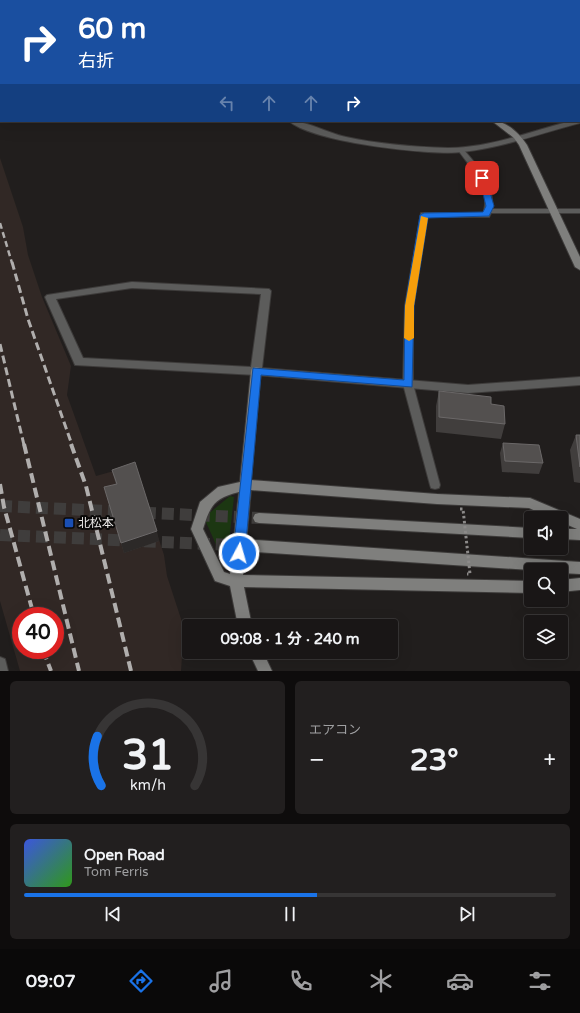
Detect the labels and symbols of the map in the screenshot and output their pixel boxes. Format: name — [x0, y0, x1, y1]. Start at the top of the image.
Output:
pin — [465, 161, 499, 195]
place label: 北松本 — [78, 516, 114, 530]
marker: 北松本 — [63, 517, 75, 529]
position arrow — [218, 532, 260, 574]
speed limit sign: 40 — [12, 607, 64, 659]

